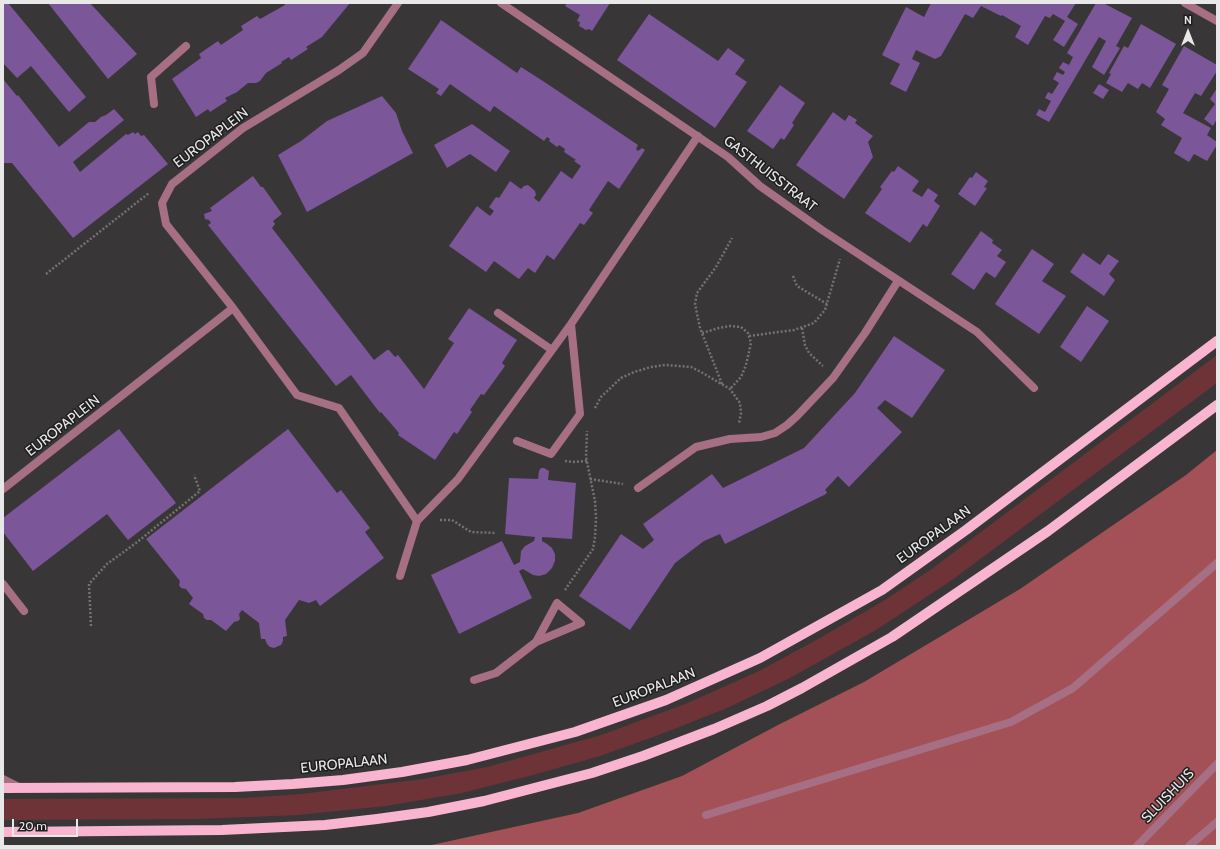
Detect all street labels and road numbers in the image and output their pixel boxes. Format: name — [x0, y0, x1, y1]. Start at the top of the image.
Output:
street label: EUROPAPLEIN — [170, 104, 252, 172]
street label: GASTHUISSTRAAT — [720, 132, 820, 216]
street label: EUROPAPLEIN — [23, 392, 103, 460]
street label: EUROPALAAN — [894, 503, 974, 567]
street label: EUROPALAAN — [610, 665, 698, 711]
street label: EUROPALAAN — [300, 751, 388, 777]
street label: SLUISHUIS — [1138, 765, 1198, 827]

